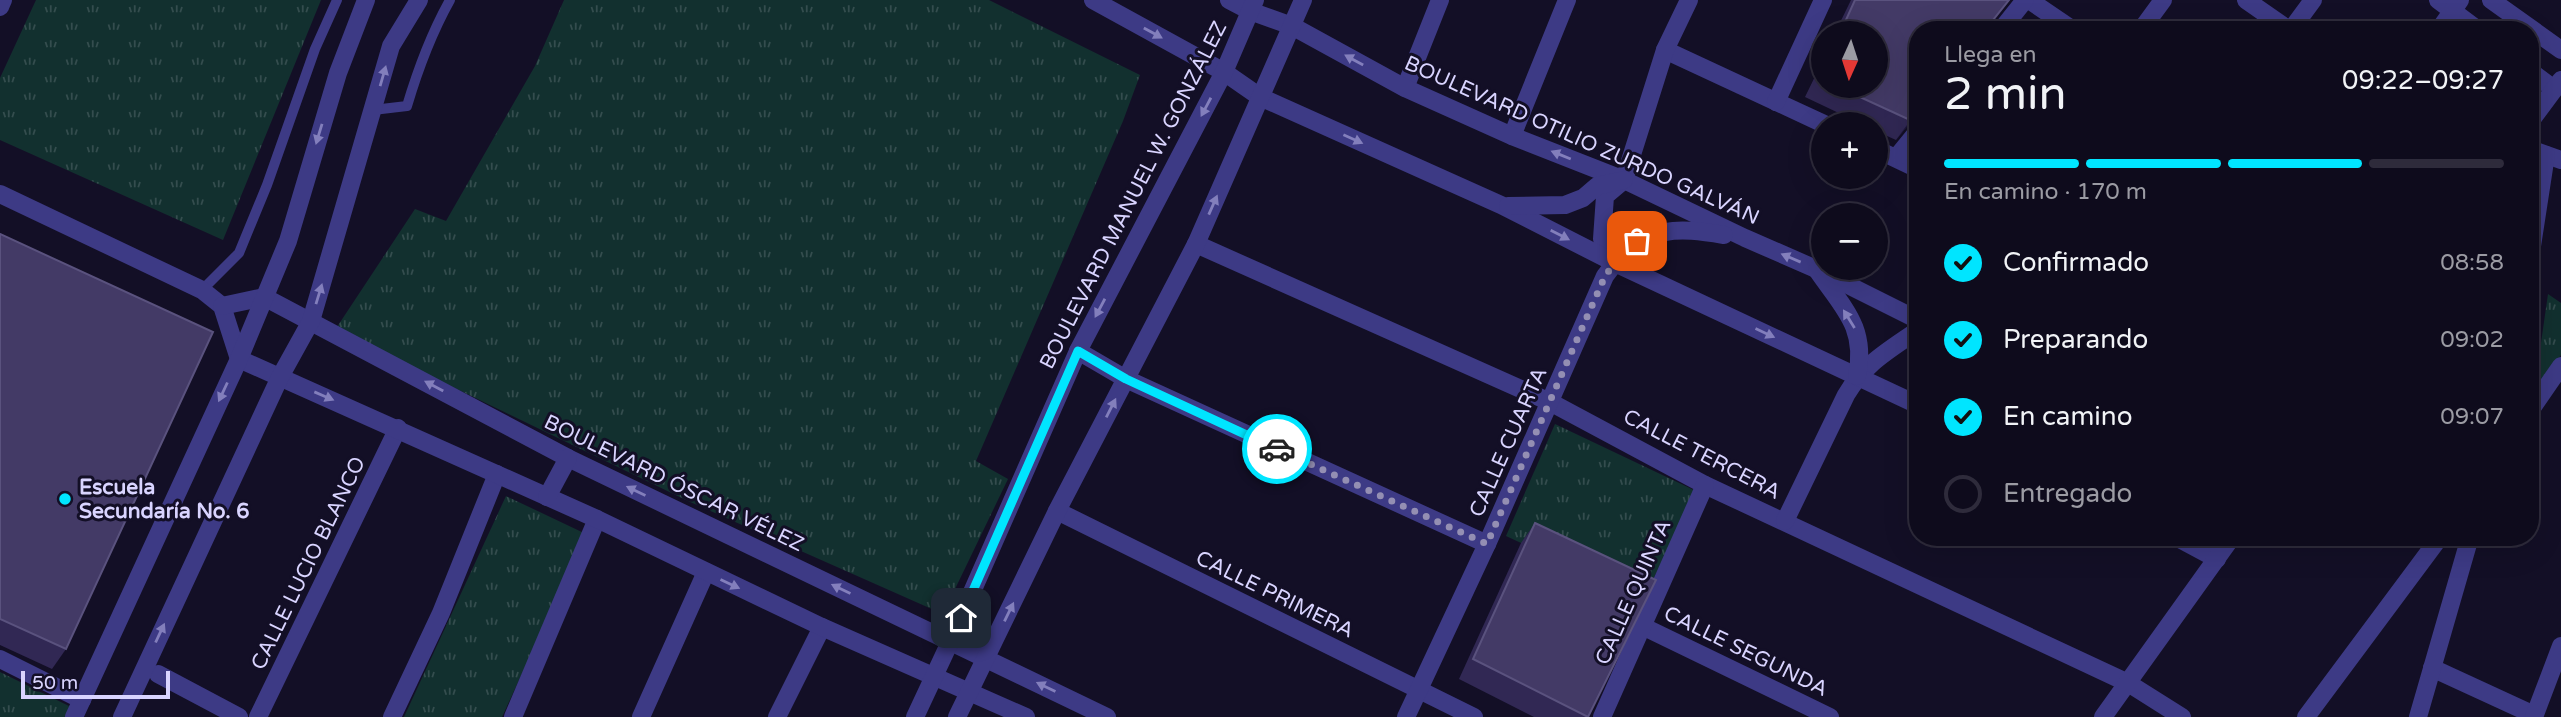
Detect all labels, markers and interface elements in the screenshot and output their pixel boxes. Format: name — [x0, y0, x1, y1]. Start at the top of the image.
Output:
street label: BOULEVARD MANUEL W. GONZÁLEZ — [1034, 17, 1232, 373]
north arrow — [1811, 21, 1888, 98]
map controls — [1811, 21, 1888, 280]
one-way arrow — [1143, 27, 1163, 39]
text: Llega en — [1944, 41, 2036, 69]
street label: BOULEVARD OTILIO ZURDO GALVÁN — [1401, 51, 1763, 230]
one-way arrow — [1344, 54, 1364, 66]
one-way arrow — [378, 64, 389, 86]
text: 09:22–09:27 — [2342, 65, 2504, 96]
text: 2 min — [1944, 67, 2067, 122]
one-way arrow — [1200, 97, 1212, 116]
button: + — [1811, 112, 1888, 189]
one-way arrow — [313, 123, 324, 144]
one-way arrow — [1343, 134, 1364, 145]
one-way arrow — [1550, 149, 1571, 160]
text: En camino · 170 m — [1944, 178, 2147, 206]
one-way arrow — [1207, 195, 1219, 215]
button: − — [1811, 203, 1888, 280]
pin — [1607, 211, 1667, 271]
icon: bag — [1618, 222, 1656, 260]
one-way arrow — [1550, 229, 1570, 240]
icon: check — [1944, 244, 1982, 282]
text: Confirmado — [2003, 247, 2149, 278]
text: 08:58 — [2440, 249, 2504, 277]
one-way arrow — [1780, 252, 1801, 263]
one-way arrow — [314, 283, 324, 304]
one-way arrow — [1095, 298, 1106, 318]
one-way arrow — [1843, 309, 1856, 329]
icon: check — [1944, 321, 1982, 359]
text: Preparando — [2003, 324, 2148, 355]
text: 09:02 — [2440, 326, 2504, 354]
one-way arrow — [1755, 327, 1775, 339]
street label: CALLE CUARTA — [1464, 363, 1553, 521]
one-way arrow — [423, 381, 443, 393]
one-way arrow — [217, 382, 228, 403]
one-way arrow — [313, 391, 334, 402]
one-way arrow — [1105, 398, 1116, 418]
icon: check — [1944, 398, 1982, 436]
text: En camino — [2003, 401, 2132, 432]
text: 09:07 — [2440, 403, 2504, 431]
street label: CALLE TERCERA — [1619, 404, 1785, 505]
street label: BOULEVARD ÓSCAR VÉLEZ — [540, 410, 808, 557]
courier — [1242, 414, 1312, 484]
icon: car — [1258, 430, 1296, 468]
street label: CALLE LUCIO BLANCO — [246, 453, 371, 674]
place label: Escuela Secundaría No. 6 — [79, 475, 249, 524]
text: Entregado — [2003, 478, 2132, 509]
one-way arrow — [626, 485, 646, 496]
marker: Escuela Secundaría No. 6 — [57, 491, 73, 507]
street label: CALLE QUINTA — [1590, 516, 1677, 669]
street label: CALLE PRIMERA — [1192, 545, 1358, 644]
one-way arrow — [720, 578, 740, 589]
one-way arrow — [831, 584, 851, 595]
pin — [931, 588, 991, 648]
icon: home — [942, 599, 980, 637]
street label: CALLE SEGUNDA — [1660, 601, 1832, 702]
one-way arrow — [1003, 602, 1015, 622]
one-way arrow — [155, 623, 166, 643]
scale bar — [21, 668, 170, 700]
text: 50 m — [32, 672, 78, 694]
one-way arrow — [1036, 681, 1056, 693]

